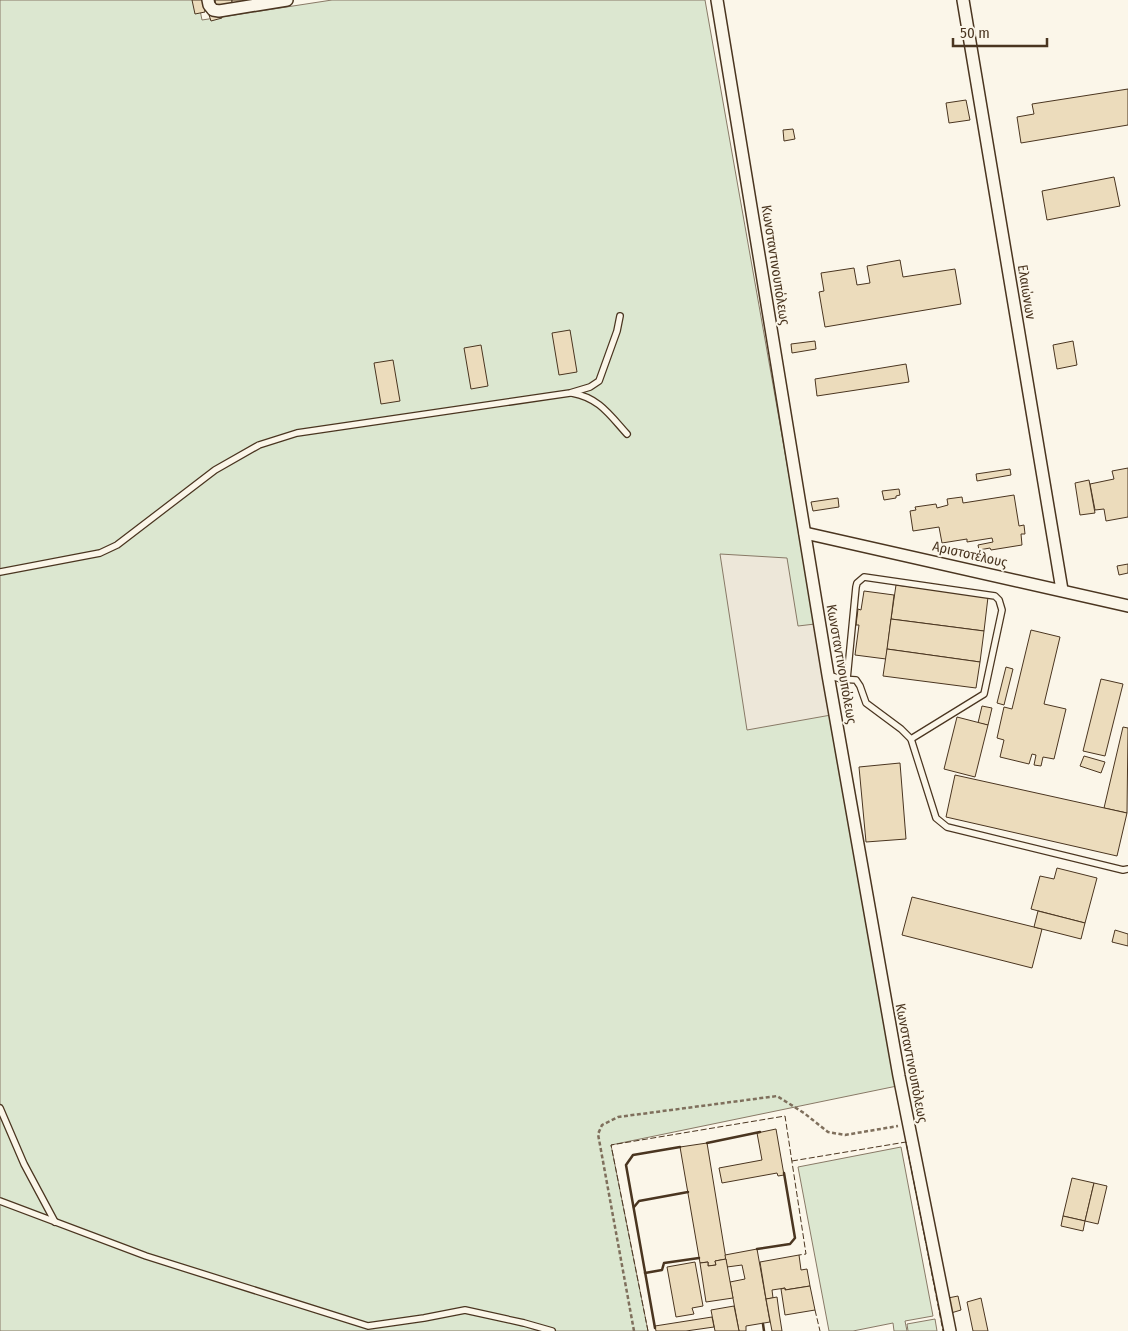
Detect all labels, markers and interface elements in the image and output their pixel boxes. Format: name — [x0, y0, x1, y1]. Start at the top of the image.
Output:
scale bar — [953, 15, 1047, 47]
text: 50 m — [960, 24, 990, 42]
street label: Κωνσταντινουπόλεως — [758, 204, 793, 326]
street label: Ελαιώνων — [1014, 263, 1039, 321]
street label: Αριστοτέλους — [931, 538, 1009, 571]
street label: Κωνσταντινουπόλεως — [823, 603, 860, 725]
street label: Κωνσταντινουπόλεως — [892, 1002, 931, 1124]

